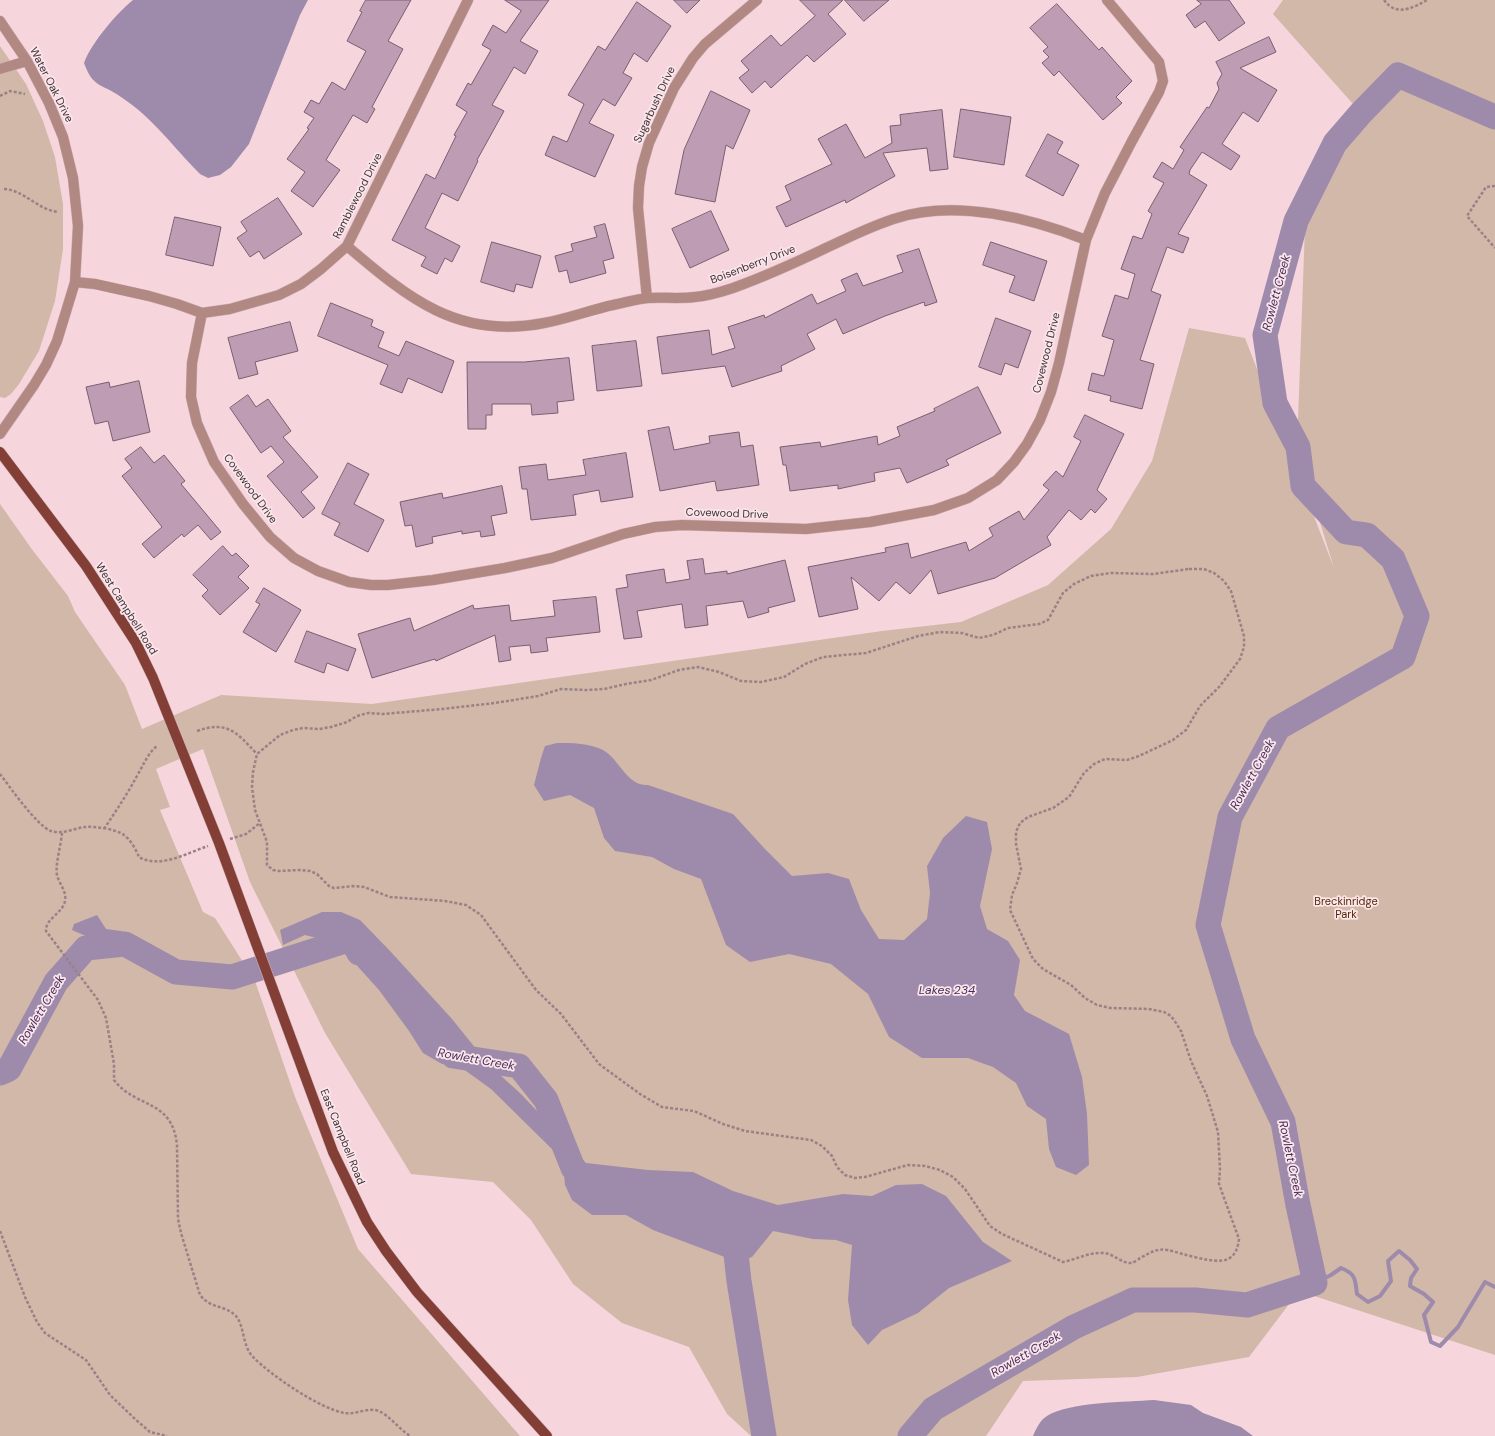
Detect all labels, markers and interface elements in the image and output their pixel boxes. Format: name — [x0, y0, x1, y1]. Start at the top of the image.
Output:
street label: Water Oak Drive — [26, 45, 76, 125]
street label: Sugarbush Drive — [632, 65, 678, 145]
street label: Ramblewood Drive — [331, 151, 385, 241]
street label: Boisenberry Drive — [709, 243, 797, 287]
water label: Rowlett Creek — [1260, 254, 1294, 332]
street label: Covewood Drive — [1031, 311, 1063, 395]
street label: Covewood Drive — [220, 452, 280, 526]
street label: Covewood Drive — [685, 506, 769, 522]
street label: West Campbell Road — [92, 561, 160, 657]
water label: Rowlett Creek — [1228, 737, 1278, 813]
park label: Breckinridge Park — [1314, 895, 1378, 921]
water label: Rowlett Creek — [16, 973, 68, 1047]
water label: Lakes 234 — [919, 984, 975, 998]
water label: Rowlett Creek — [436, 1046, 516, 1074]
street label: East Campbell Road — [317, 1087, 367, 1187]
water label: Rowlett Creek — [1275, 1119, 1305, 1199]
water label: Rowlett Creek — [989, 1329, 1063, 1381]

